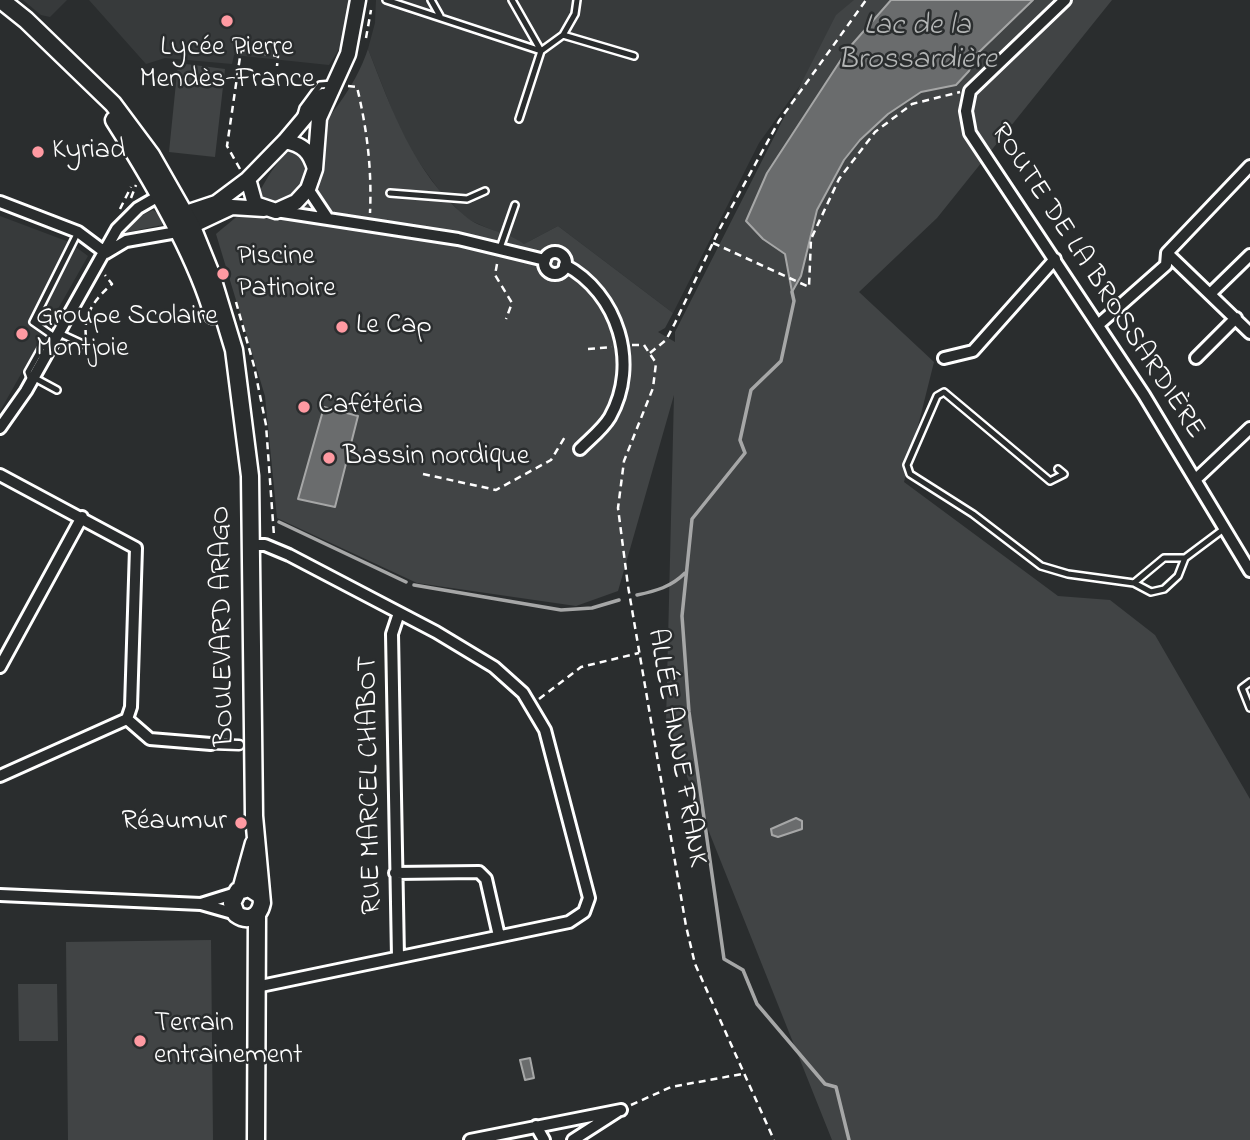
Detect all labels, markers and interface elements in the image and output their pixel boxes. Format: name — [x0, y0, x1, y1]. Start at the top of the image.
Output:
water label: Lac de la Brossardière — [837, 10, 997, 80]
marker: Lycée Pierre Mendès-France — [219, 13, 235, 29]
place label: Lycée Pierre Mendès-France — [140, 32, 314, 98]
street label: ROUTE DE LA BROSSARDIÈRE — [981, 118, 1211, 446]
place label: Kyriad — [52, 135, 126, 169]
marker: Kyriad — [30, 144, 46, 160]
place label: Piscine Patinoire — [237, 241, 336, 307]
marker: Piscine Patinoire — [215, 266, 231, 282]
place label: Groupe Scolaire Montjoie — [36, 301, 218, 367]
place label: Le Cap — [356, 310, 432, 344]
marker: Le Cap — [334, 319, 350, 335]
marker: Groupe Scolaire Montjoie — [14, 326, 30, 342]
place label: Cafétéria — [318, 390, 423, 424]
marker: Cafétéria — [296, 399, 312, 415]
place label: Bassin nordique — [343, 441, 529, 475]
marker: Bassin nordique — [321, 450, 337, 466]
street label: BOULEVARD ARAGO — [206, 505, 244, 747]
street label: ALLÉE ANNE FRANK — [638, 626, 712, 870]
street label: RUE MARCEL CHABOT — [353, 655, 391, 915]
place label: Réaumur — [122, 806, 227, 840]
marker: Réaumur — [233, 815, 249, 831]
place label: Terrain entrainement — [154, 1008, 302, 1074]
marker: Terrain entrainement — [132, 1033, 148, 1049]

